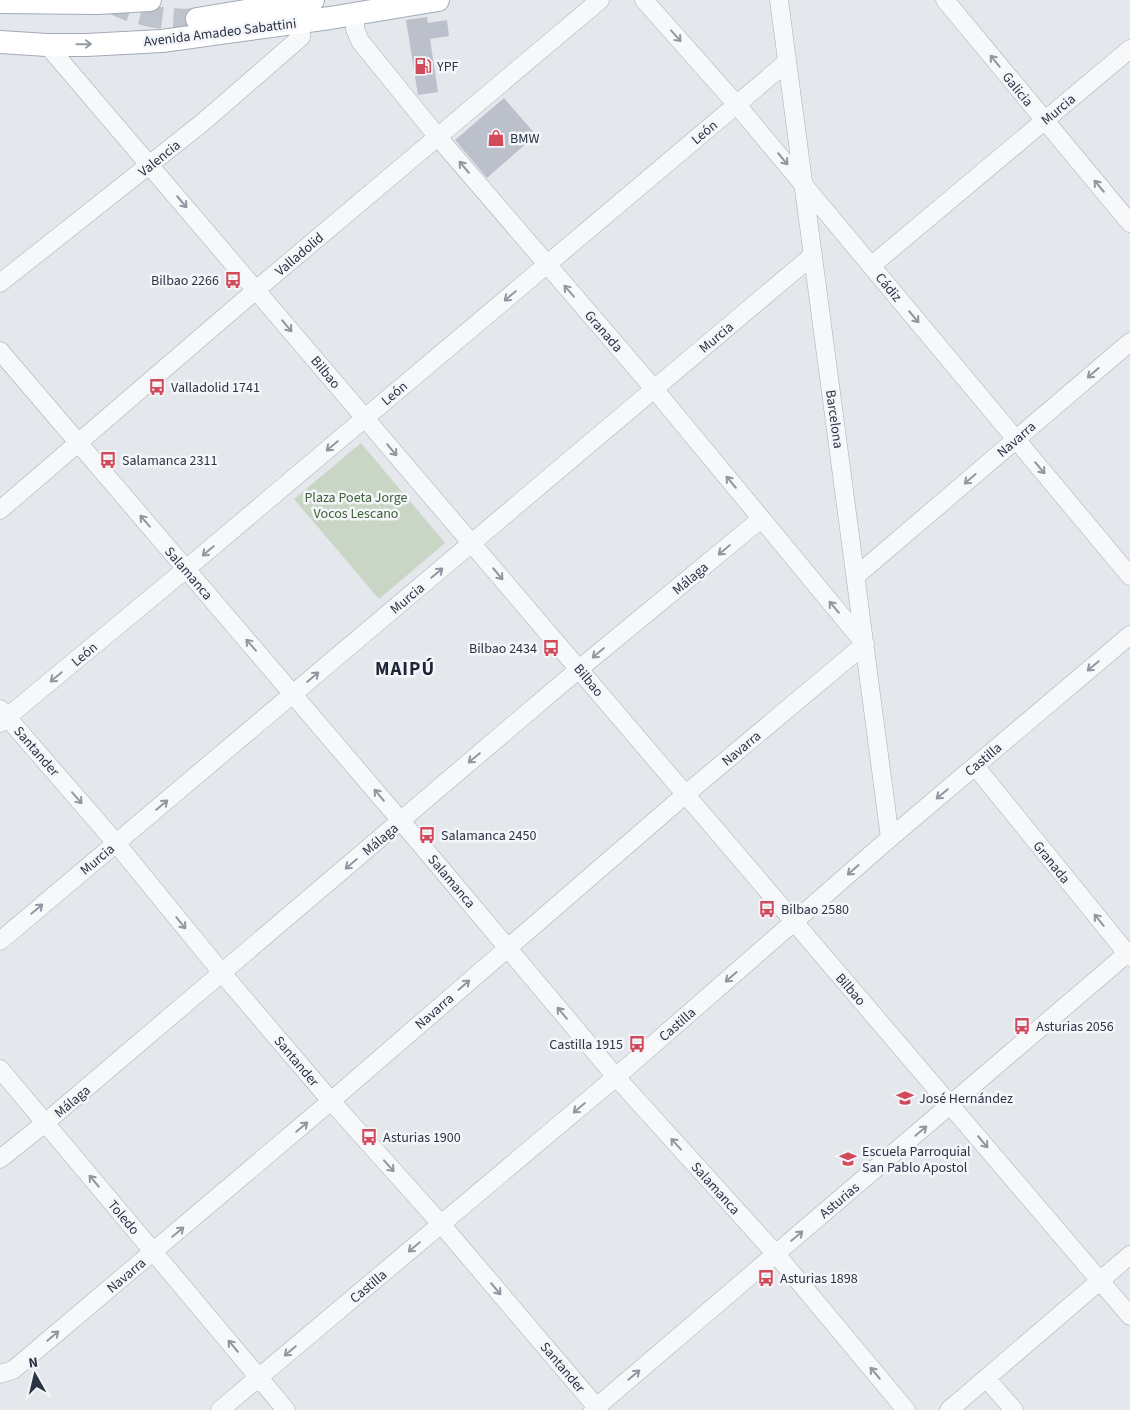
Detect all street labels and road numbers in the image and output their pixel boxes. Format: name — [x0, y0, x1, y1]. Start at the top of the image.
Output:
street label: Avenida Amadeo Sabattini — [143, 14, 298, 52]
street label: Galicia — [997, 68, 1037, 111]
street label: Murcia — [1037, 89, 1080, 130]
street label: León — [687, 116, 722, 150]
street label: Valencia — [134, 136, 185, 182]
street label: Valladolid — [271, 228, 328, 281]
street label: Cádiz — [870, 269, 906, 306]
street label: Granada — [579, 306, 627, 357]
street label: Murcia — [695, 317, 738, 358]
street label: Bilbao — [306, 352, 345, 393]
street label: León — [377, 377, 412, 411]
street label: Barcelona — [820, 389, 848, 450]
street label: Navarra — [993, 417, 1041, 462]
street label: Salamanca — [159, 543, 217, 605]
street label: Málaga — [668, 558, 713, 600]
street label: Murcia — [386, 578, 429, 619]
street label: León — [67, 638, 102, 672]
street label: Bilbao — [569, 660, 608, 701]
street label: Santander — [9, 722, 64, 781]
street label: Navarra — [718, 726, 766, 771]
street label: Castilla — [961, 738, 1007, 781]
street label: Málaga — [358, 819, 403, 861]
street label: Granada — [1028, 837, 1075, 888]
street label: Murcia — [76, 839, 119, 880]
street label: Salamanca — [423, 850, 480, 913]
street label: Bilbao — [830, 969, 870, 1010]
street label: Navarra — [411, 989, 459, 1034]
street label: Castilla — [655, 1003, 700, 1046]
street label: Santander — [269, 1032, 324, 1092]
street label: Málaga — [50, 1081, 95, 1123]
street label: Salamanca — [686, 1158, 744, 1219]
street label: Asturias — [815, 1178, 864, 1224]
street label: Toledo — [103, 1196, 144, 1239]
street label: Navarra — [103, 1253, 151, 1298]
street label: Castilla — [346, 1265, 392, 1308]
street label: Santander — [535, 1338, 590, 1398]

